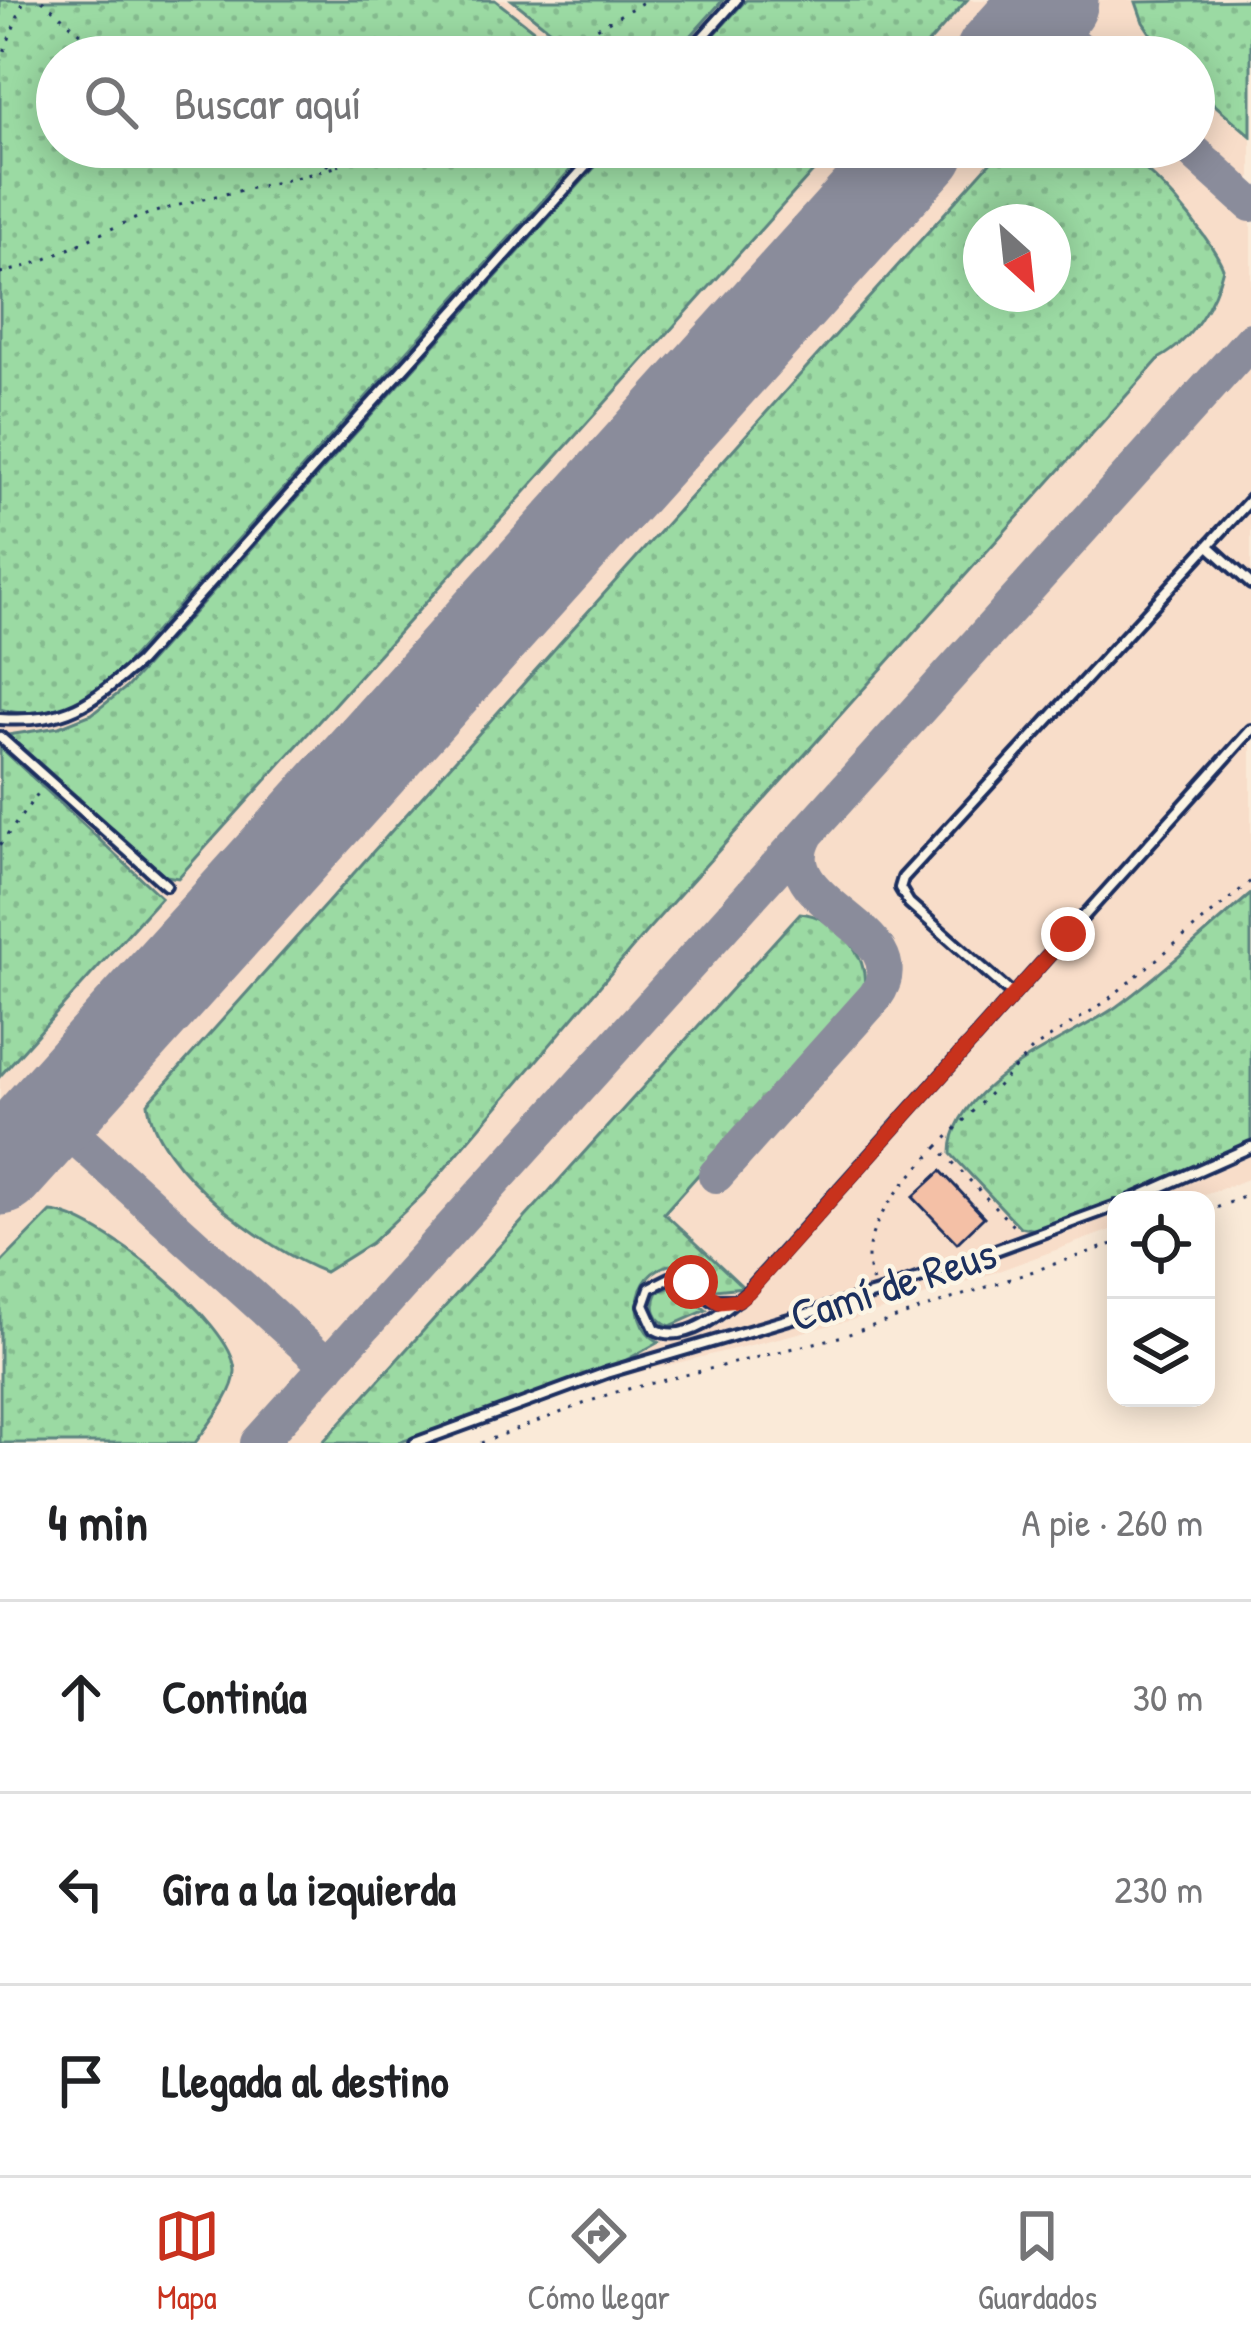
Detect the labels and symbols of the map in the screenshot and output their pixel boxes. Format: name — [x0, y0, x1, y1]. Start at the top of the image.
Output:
north arrow — [963, 204, 1071, 312]
route end — [1041, 907, 1095, 961]
street label: Camí de Reus — [782, 1222, 1003, 1345]
route start — [664, 1255, 718, 1309]

